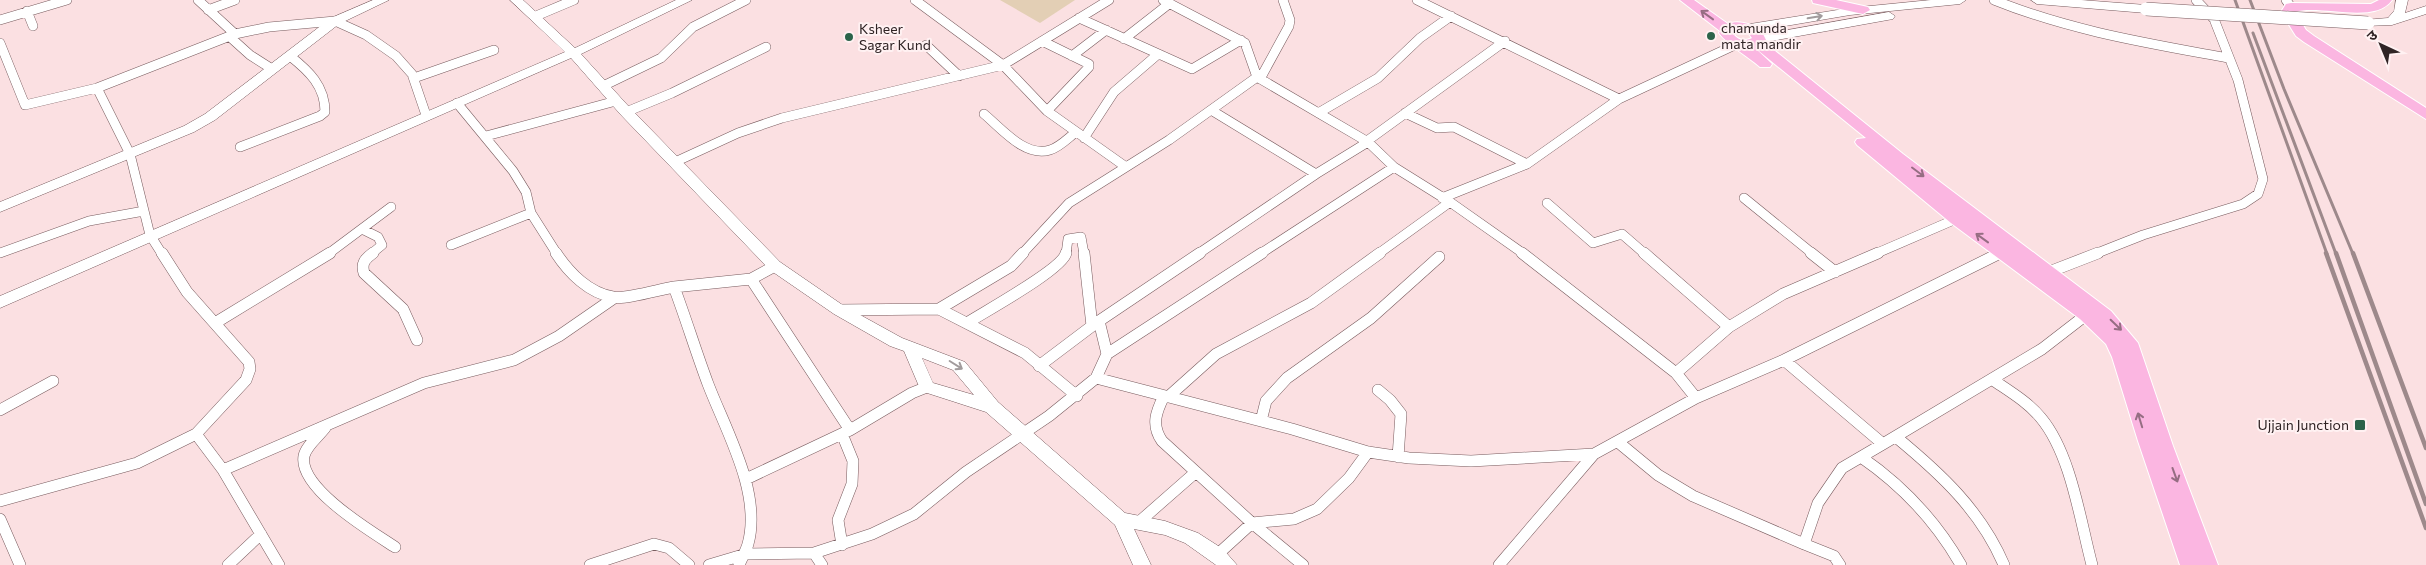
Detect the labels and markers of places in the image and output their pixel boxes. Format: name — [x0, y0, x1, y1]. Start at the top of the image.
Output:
place label: chamunda mata mandir — [1721, 19, 1802, 52]
place label: Ksheer Sagar Kund — [859, 20, 931, 53]
marker: chamunda mata mandir — [1705, 30, 1717, 42]
marker: Ksheer Sagar Kund — [843, 31, 855, 43]
place label: Ujjain Junction — [2257, 416, 2349, 433]
marker: Ujjain Junction — [2353, 418, 2367, 432]

